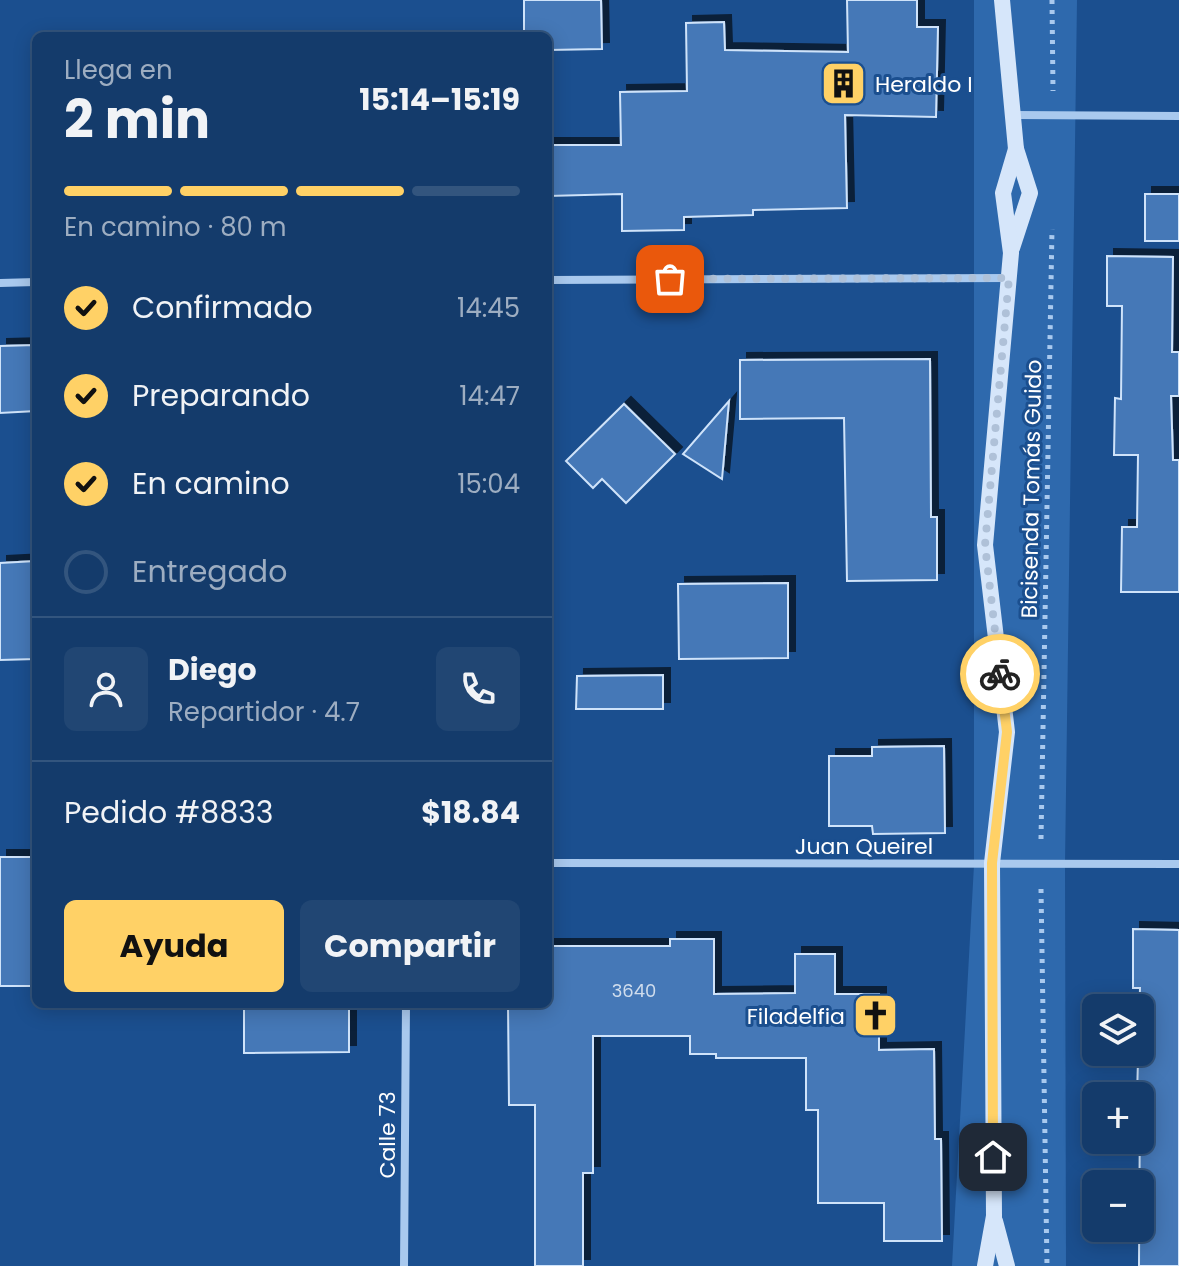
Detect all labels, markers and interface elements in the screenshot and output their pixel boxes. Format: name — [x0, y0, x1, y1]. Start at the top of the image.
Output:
text: Llega en — [64, 52, 173, 88]
building icon: Heraldo I — [820, 60, 868, 108]
place label: Heraldo I — [875, 69, 973, 100]
text: 15:14–15:19 — [359, 78, 520, 121]
text: 2 min — [64, 83, 210, 156]
text: En camino · 80 m — [64, 209, 287, 245]
pin — [636, 245, 704, 313]
icon: bag — [648, 257, 692, 301]
icon: check — [64, 286, 108, 330]
text: Confirmado — [132, 286, 313, 329]
text: 14:45 — [457, 290, 520, 326]
street label: Bicisenda Tomás Guido — [1014, 359, 1049, 619]
icon: check — [64, 374, 108, 418]
text: Preparando — [132, 374, 310, 417]
text: 14:47 — [459, 378, 520, 414]
icon: check — [64, 462, 108, 506]
text: En camino — [132, 462, 290, 505]
text: 15:04 — [457, 466, 520, 502]
text: Entregado — [132, 550, 287, 593]
courier — [960, 634, 1040, 714]
button: person — [64, 647, 148, 731]
button: phone — [436, 647, 520, 731]
text: Diego — [168, 648, 257, 691]
icon: bike — [978, 652, 1022, 696]
text: Repartidor · 4.7 — [168, 694, 360, 730]
text: Pedido #8833 — [64, 791, 274, 834]
text: $18.84 — [421, 791, 520, 834]
street label: Juan Queirel — [795, 831, 933, 862]
button: Ayuda — [64, 900, 284, 992]
button: Compartir — [300, 900, 520, 992]
house number: 3640 — [612, 978, 656, 1003]
church icon: Filadelfia — [852, 992, 900, 1040]
map controls — [1082, 994, 1154, 1242]
button: layers — [1082, 994, 1154, 1066]
place label: Filadelfia — [747, 1001, 845, 1032]
button: + — [1082, 1082, 1154, 1154]
street label: Calle 73 — [372, 1091, 403, 1179]
pin — [959, 1123, 1027, 1191]
icon: home — [971, 1135, 1015, 1179]
button: − — [1082, 1170, 1154, 1242]

